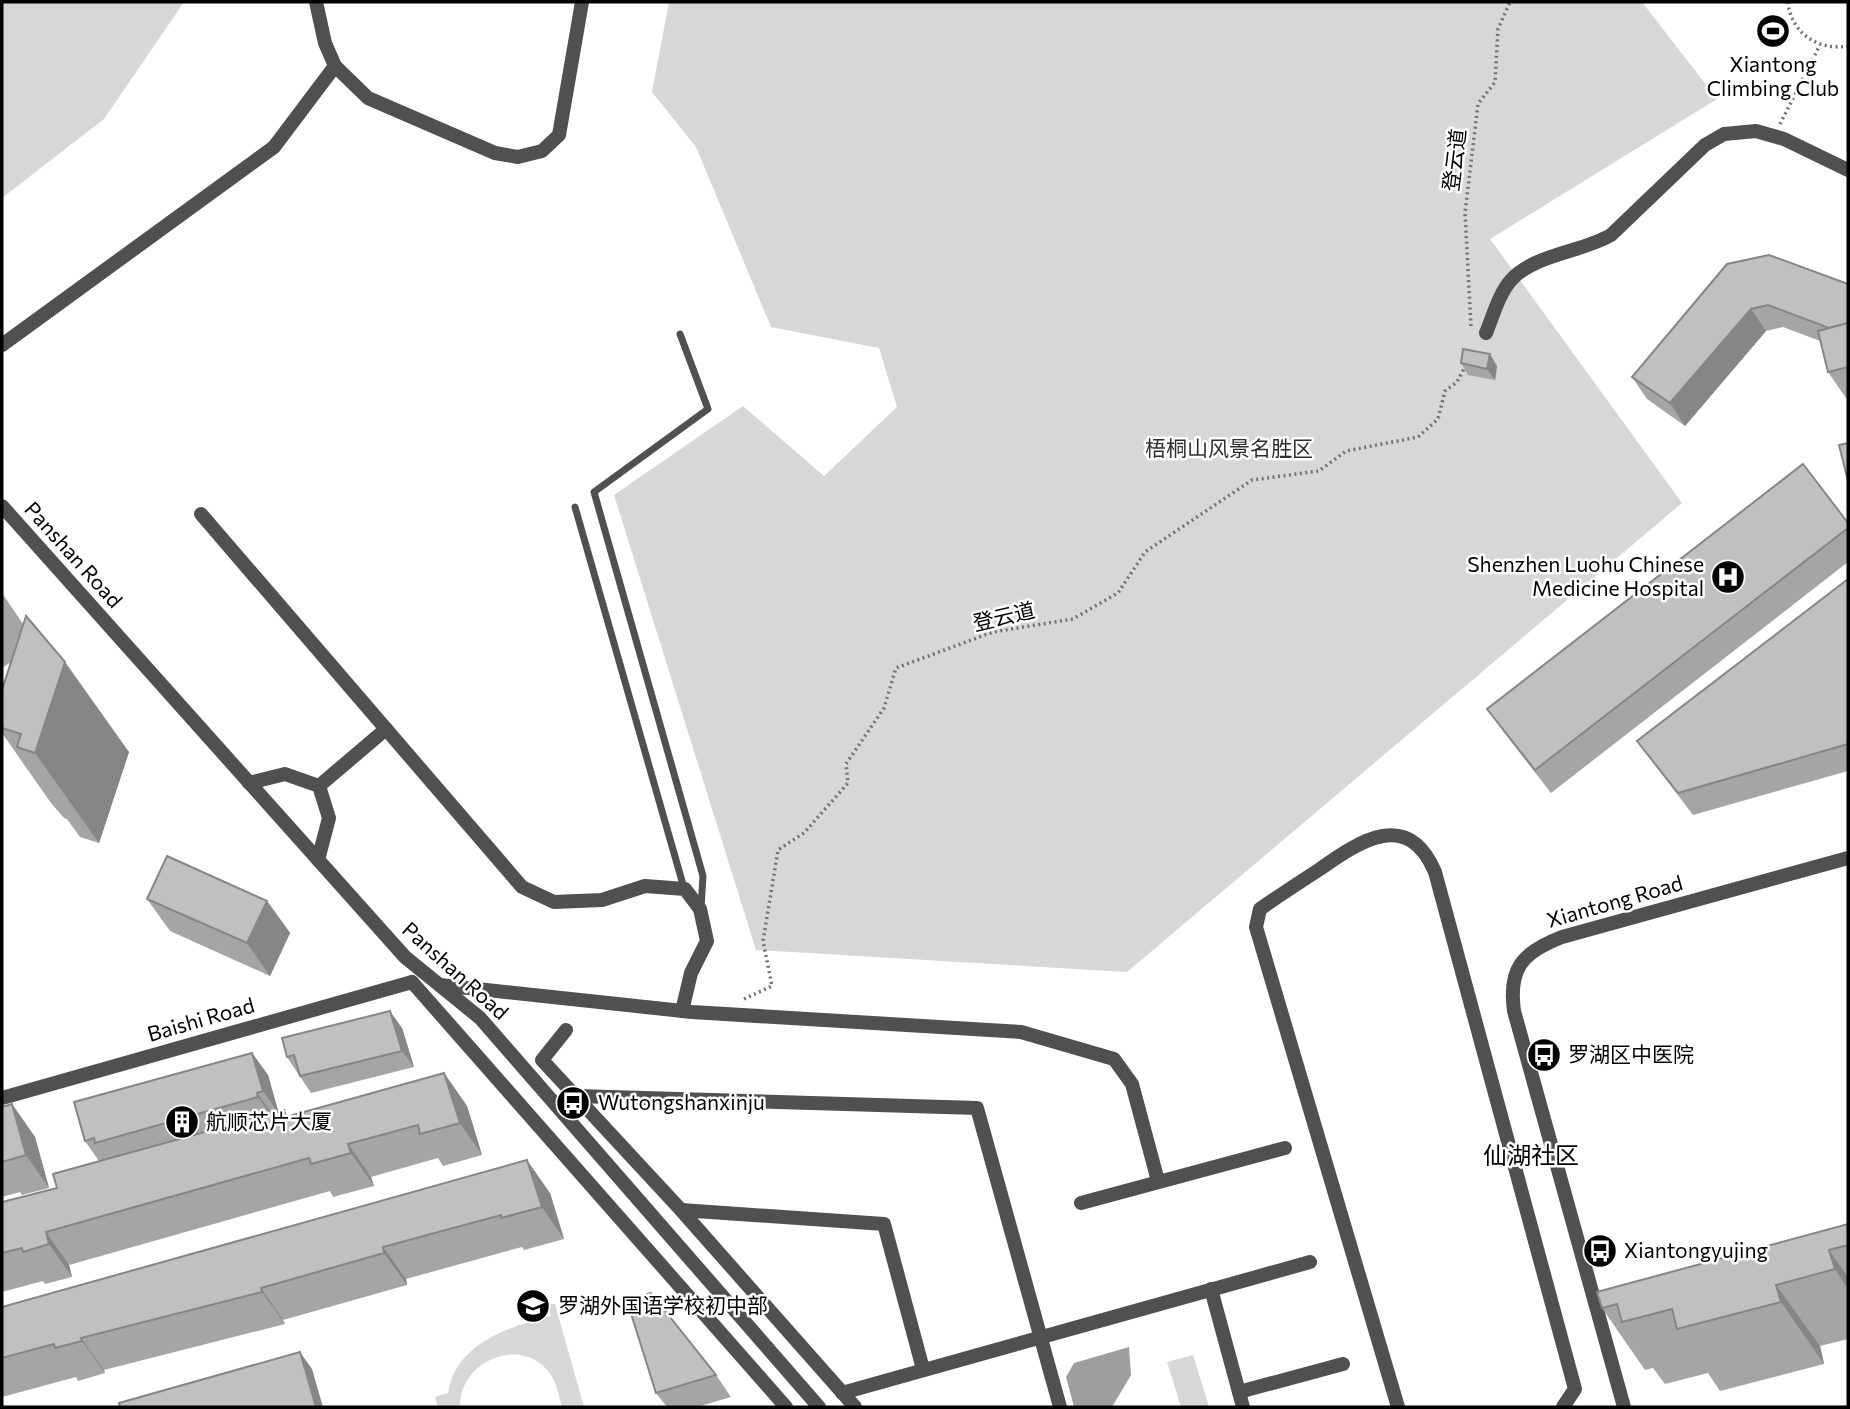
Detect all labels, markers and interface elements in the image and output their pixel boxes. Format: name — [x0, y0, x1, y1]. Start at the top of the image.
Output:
sports icon: Xiantong Climbing Club — [1754, 12, 1792, 50]
place label: Xiantong Climbing Club — [1707, 51, 1839, 100]
street label: 登云道 — [1437, 127, 1470, 193]
park label: 梧桐山风景名胜区 — [1145, 435, 1313, 460]
street label: Panshan Road — [20, 496, 128, 612]
place label: Shenzhen Luohu Chinese Medicine Hospital — [1467, 551, 1704, 600]
hospital icon: Shenzhen Luohu Chinese Medicine Hospital — [1709, 558, 1747, 596]
street label: 登云道 — [970, 596, 1037, 635]
street label: Xiantong Road — [1544, 869, 1685, 932]
street label: Panshan Road — [398, 916, 514, 1024]
street label: Baishi Road — [144, 991, 257, 1046]
bus stop icon: 罗湖区中医院 — [1525, 1036, 1563, 1074]
place label: 罗湖区中医院 — [1568, 1041, 1694, 1066]
bus stop icon: Wutongshanxinju — [554, 1084, 592, 1122]
place label: Wutongshanxinju — [598, 1089, 765, 1114]
building icon: 航顺芯片大厦 — [163, 1103, 201, 1141]
place label: 航顺芯片大厦 — [206, 1108, 332, 1133]
district label: 仙湖社区 — [1483, 1140, 1579, 1169]
bus stop icon: Xiantongyujing — [1581, 1232, 1619, 1270]
place label: Xiantongyujing — [1624, 1237, 1768, 1262]
school or university icon: 罗湖外国语学校初中部 — [514, 1287, 552, 1325]
place label: 罗湖外国语学校初中部 — [558, 1292, 768, 1317]

